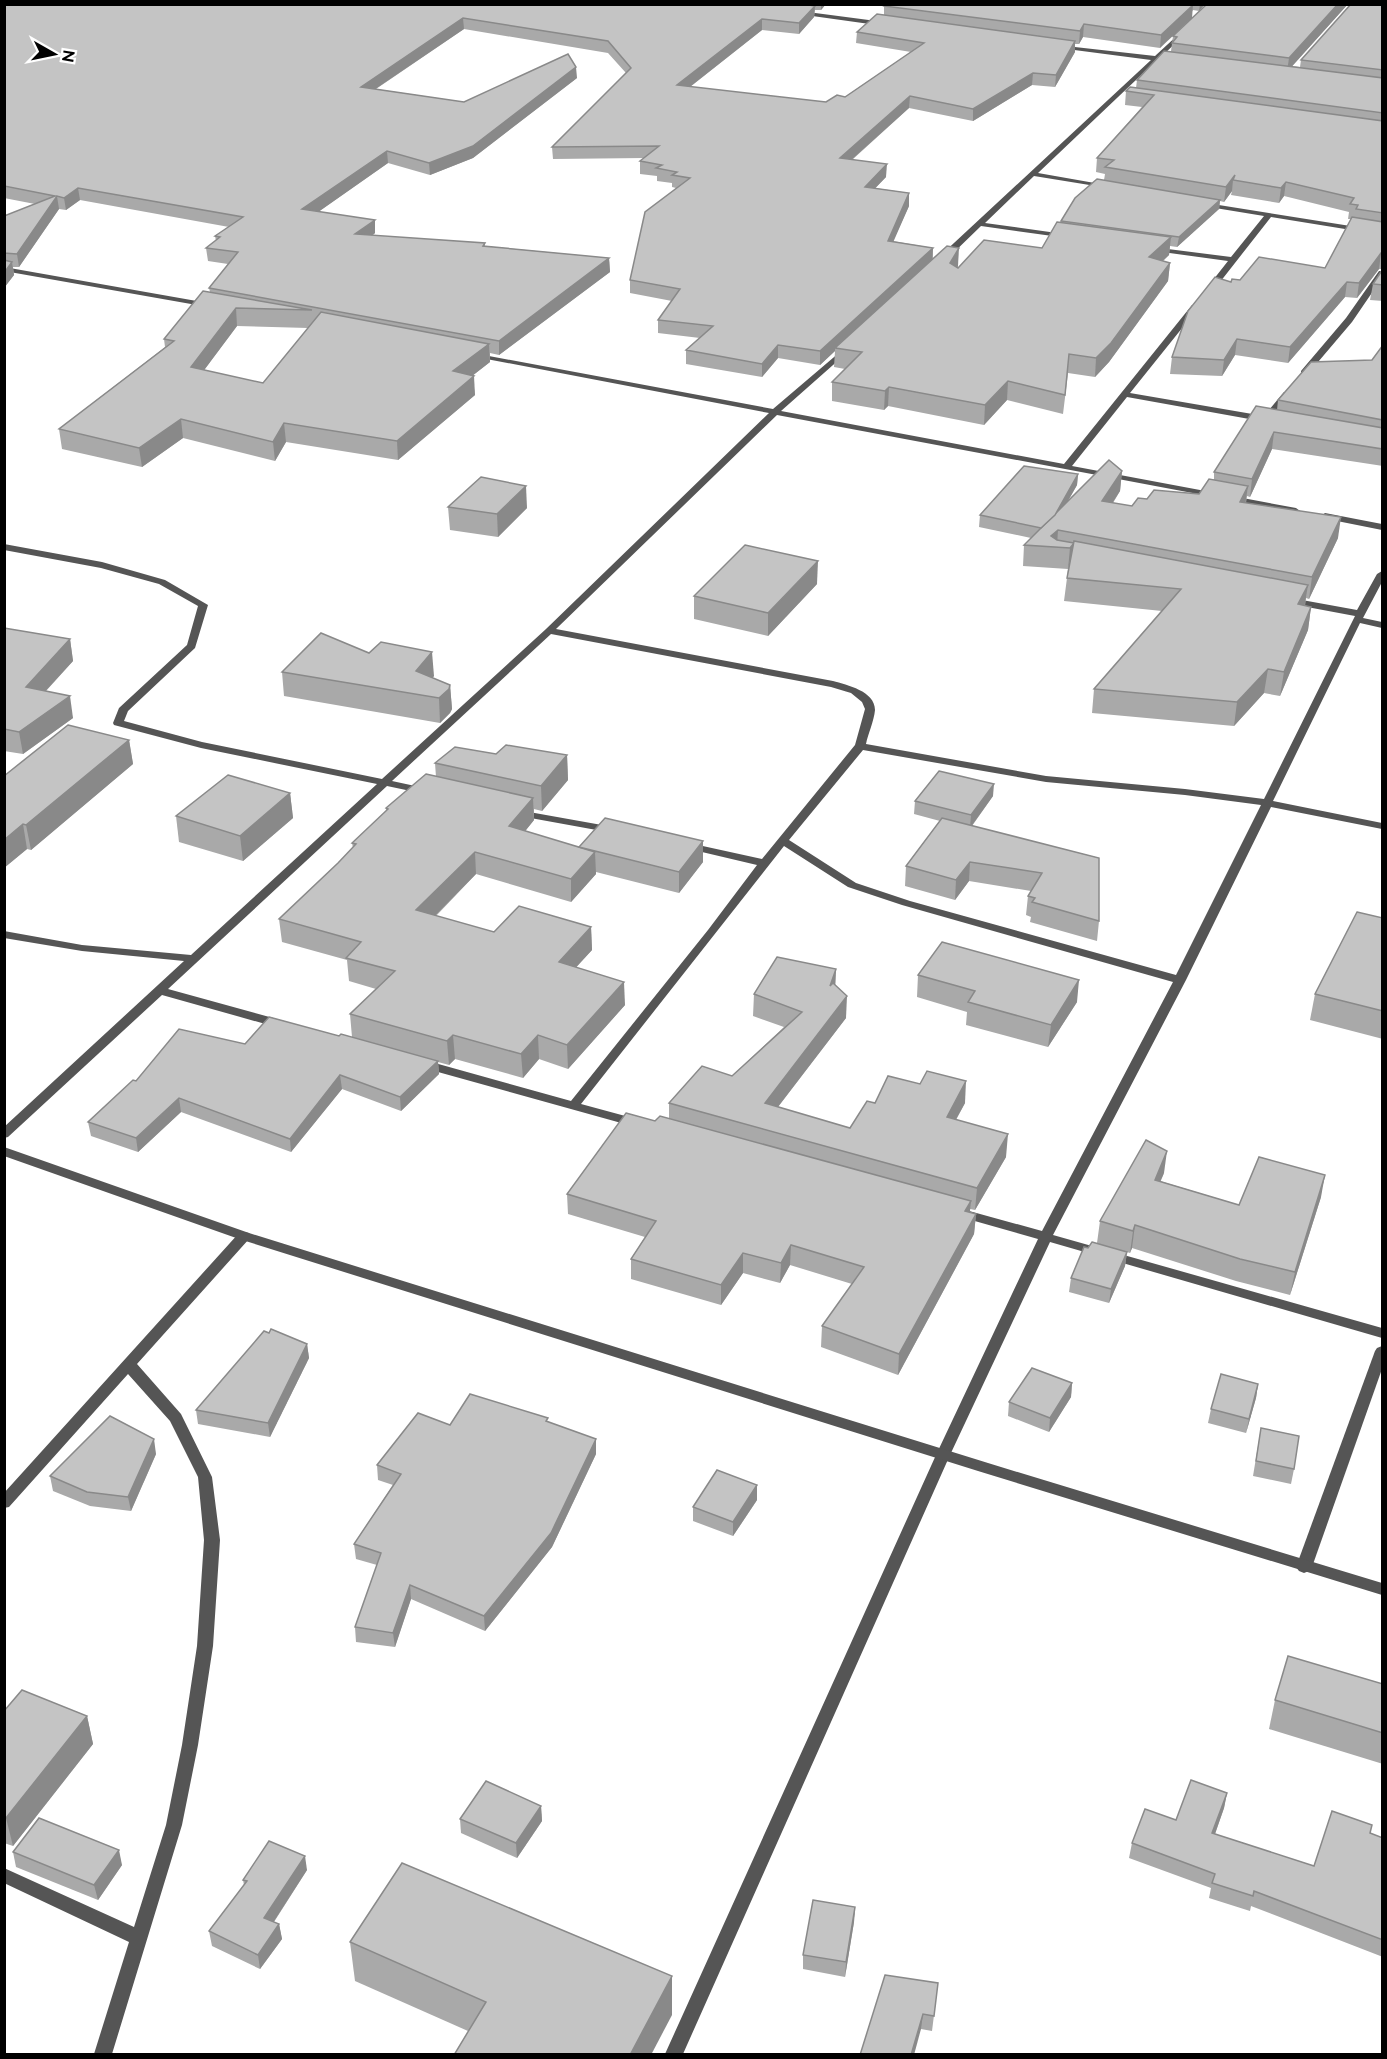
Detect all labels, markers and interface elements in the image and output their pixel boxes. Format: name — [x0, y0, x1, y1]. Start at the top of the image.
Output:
north arrow — [24, 24, 84, 84]
text: N — [58, 49, 79, 64]

